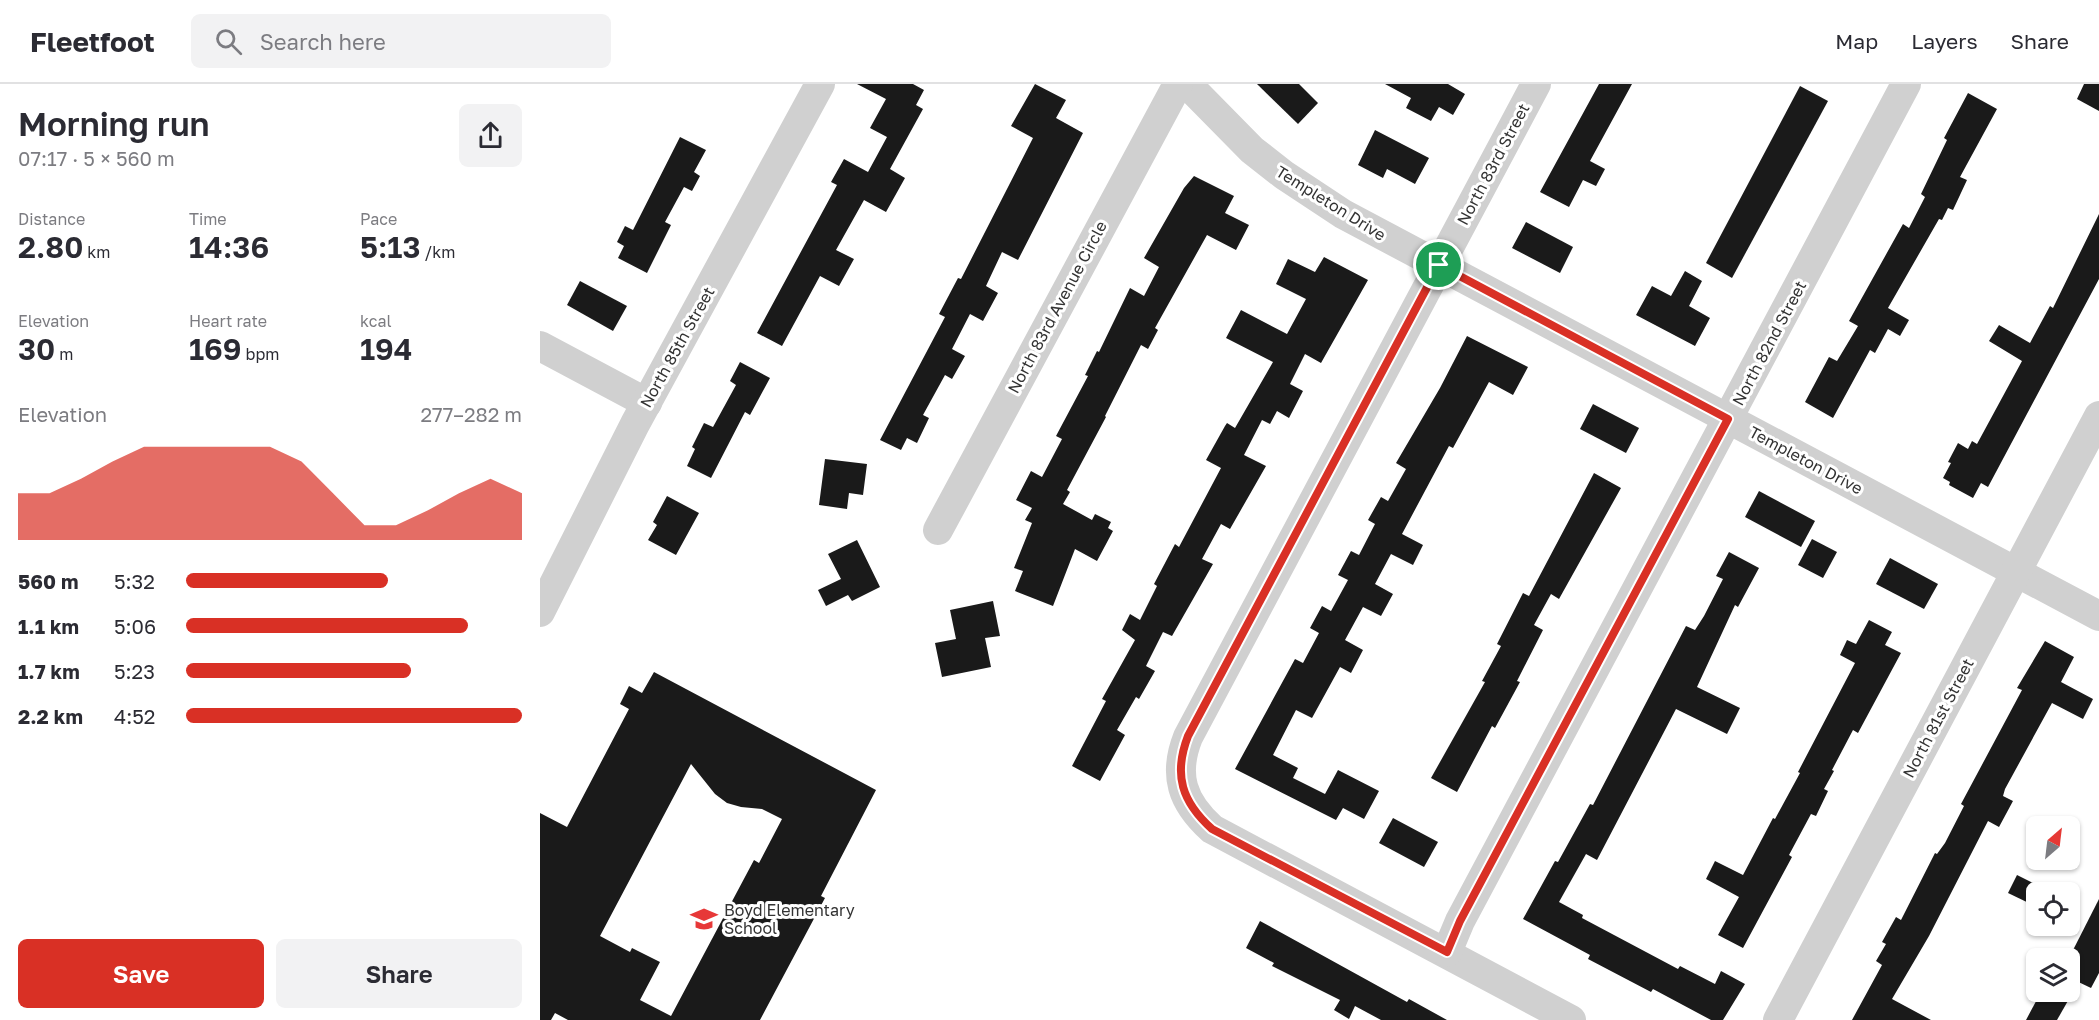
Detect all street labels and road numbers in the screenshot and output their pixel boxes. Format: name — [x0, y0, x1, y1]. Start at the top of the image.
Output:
street label: North 83rd Street — [1452, 100, 1534, 228]
street label: Templeton Drive — [1272, 161, 1390, 245]
street label: North 83rd Avenue Circle — [1003, 217, 1111, 397]
street label: North 82nd Street — [1728, 277, 1810, 409]
street label: North 85th Street — [635, 283, 719, 411]
street label: Templeton Drive — [1746, 422, 1866, 498]
street label: North 81st Street — [1898, 655, 1978, 781]

